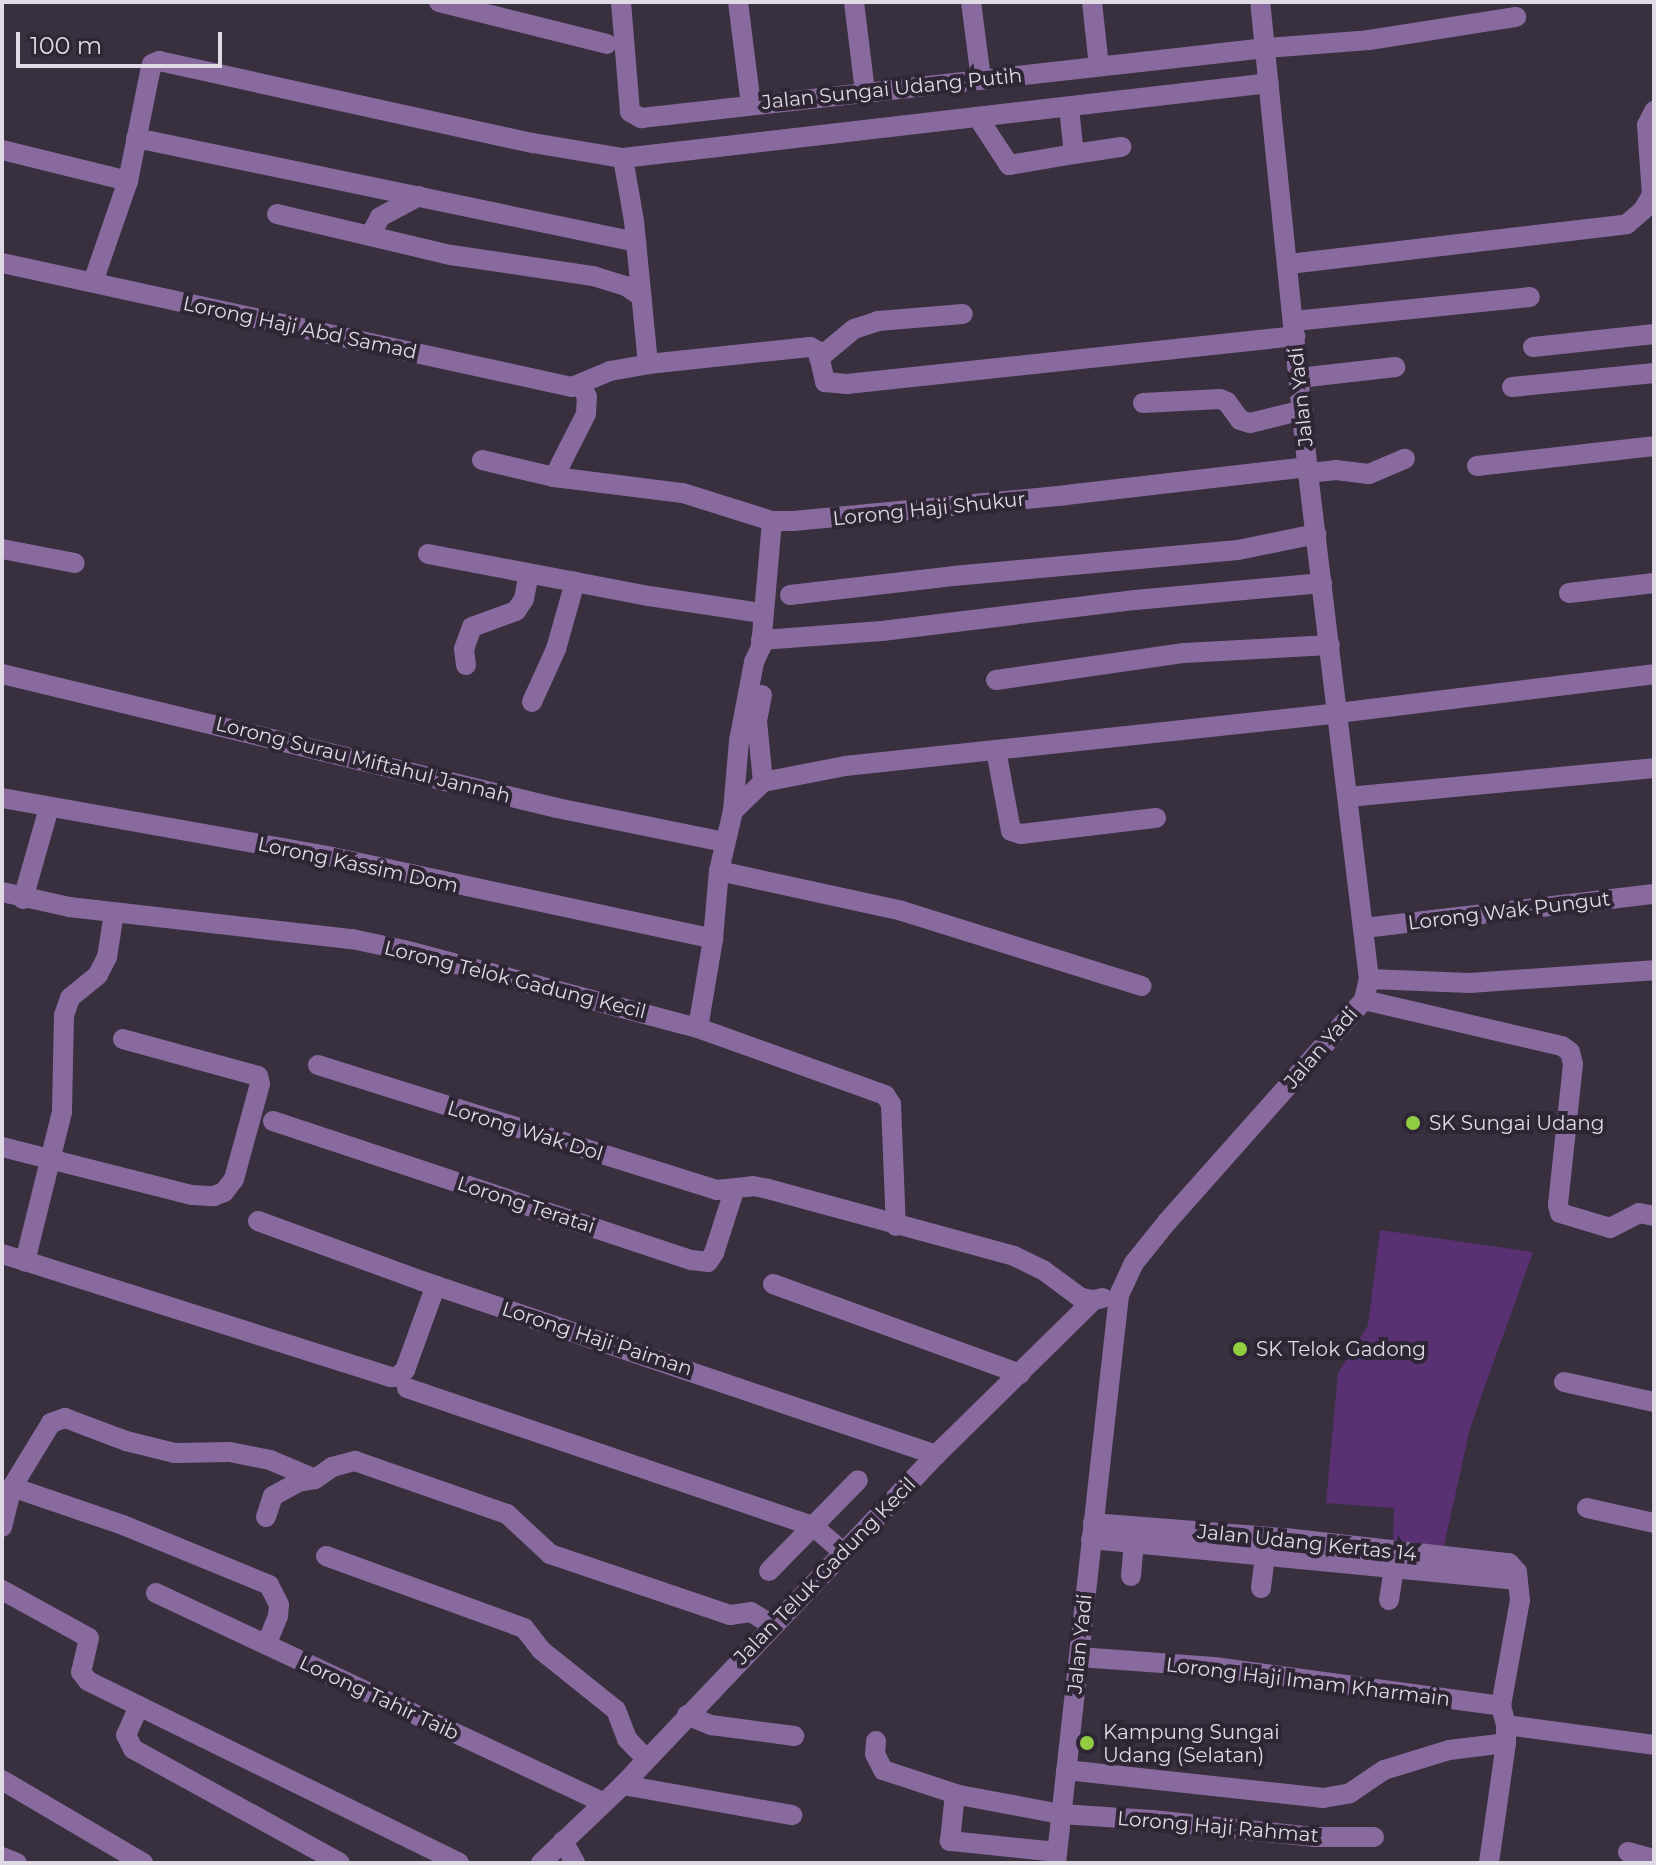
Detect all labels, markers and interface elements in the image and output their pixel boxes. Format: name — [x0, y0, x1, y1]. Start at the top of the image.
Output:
scale bar — [20, 16, 226, 66]
text: 100 m — [30, 31, 102, 60]
street label: Jalan Sungai Udang Putih — [761, 63, 1023, 115]
street label: Lorong Haji Abd Samad — [181, 291, 419, 365]
street label: Jalan Yadi — [1284, 346, 1318, 448]
street label: Lorong Haji Shukur — [831, 487, 1027, 531]
street label: Lorong Surau Miftahul Jannah — [213, 712, 513, 808]
street label: Lorong Kassim Dom — [256, 832, 460, 898]
street label: Lorong Wak Pungut — [1406, 887, 1612, 935]
street label: Lorong Telok Gadung Kecil — [382, 936, 648, 1024]
street label: Jalan Yadi — [1279, 1002, 1363, 1094]
street label: Lorong Wak Dol — [444, 1096, 606, 1166]
place label: SK Sungai Udang — [1429, 1111, 1605, 1135]
marker: SK Sungai Udang — [1404, 1114, 1422, 1132]
street label: Lorong Teratai — [454, 1171, 598, 1239]
street label: Lorong Haji Paiman — [499, 1297, 695, 1381]
place label: SK Telok Gadong — [1256, 1337, 1426, 1361]
marker: SK Telok Gadong — [1231, 1340, 1249, 1358]
street label: Jalan Teluk Gadung Kecil — [729, 1473, 921, 1669]
street label: Jalan Udang Kertas 14 — [1196, 1520, 1418, 1566]
street label: Jalan Yadi — [1063, 1593, 1097, 1695]
street label: Lorong Tahir Taib — [295, 1650, 463, 1746]
street label: Lorong Haji Imam Kharmain — [1165, 1653, 1451, 1711]
place label: Kampung Sungai Udang (Selatan) — [1103, 1720, 1280, 1767]
marker: Kampung Sungai Udang (Selatan) — [1078, 1734, 1096, 1752]
street label: Lorong Haji Rahmat — [1116, 1806, 1320, 1848]

